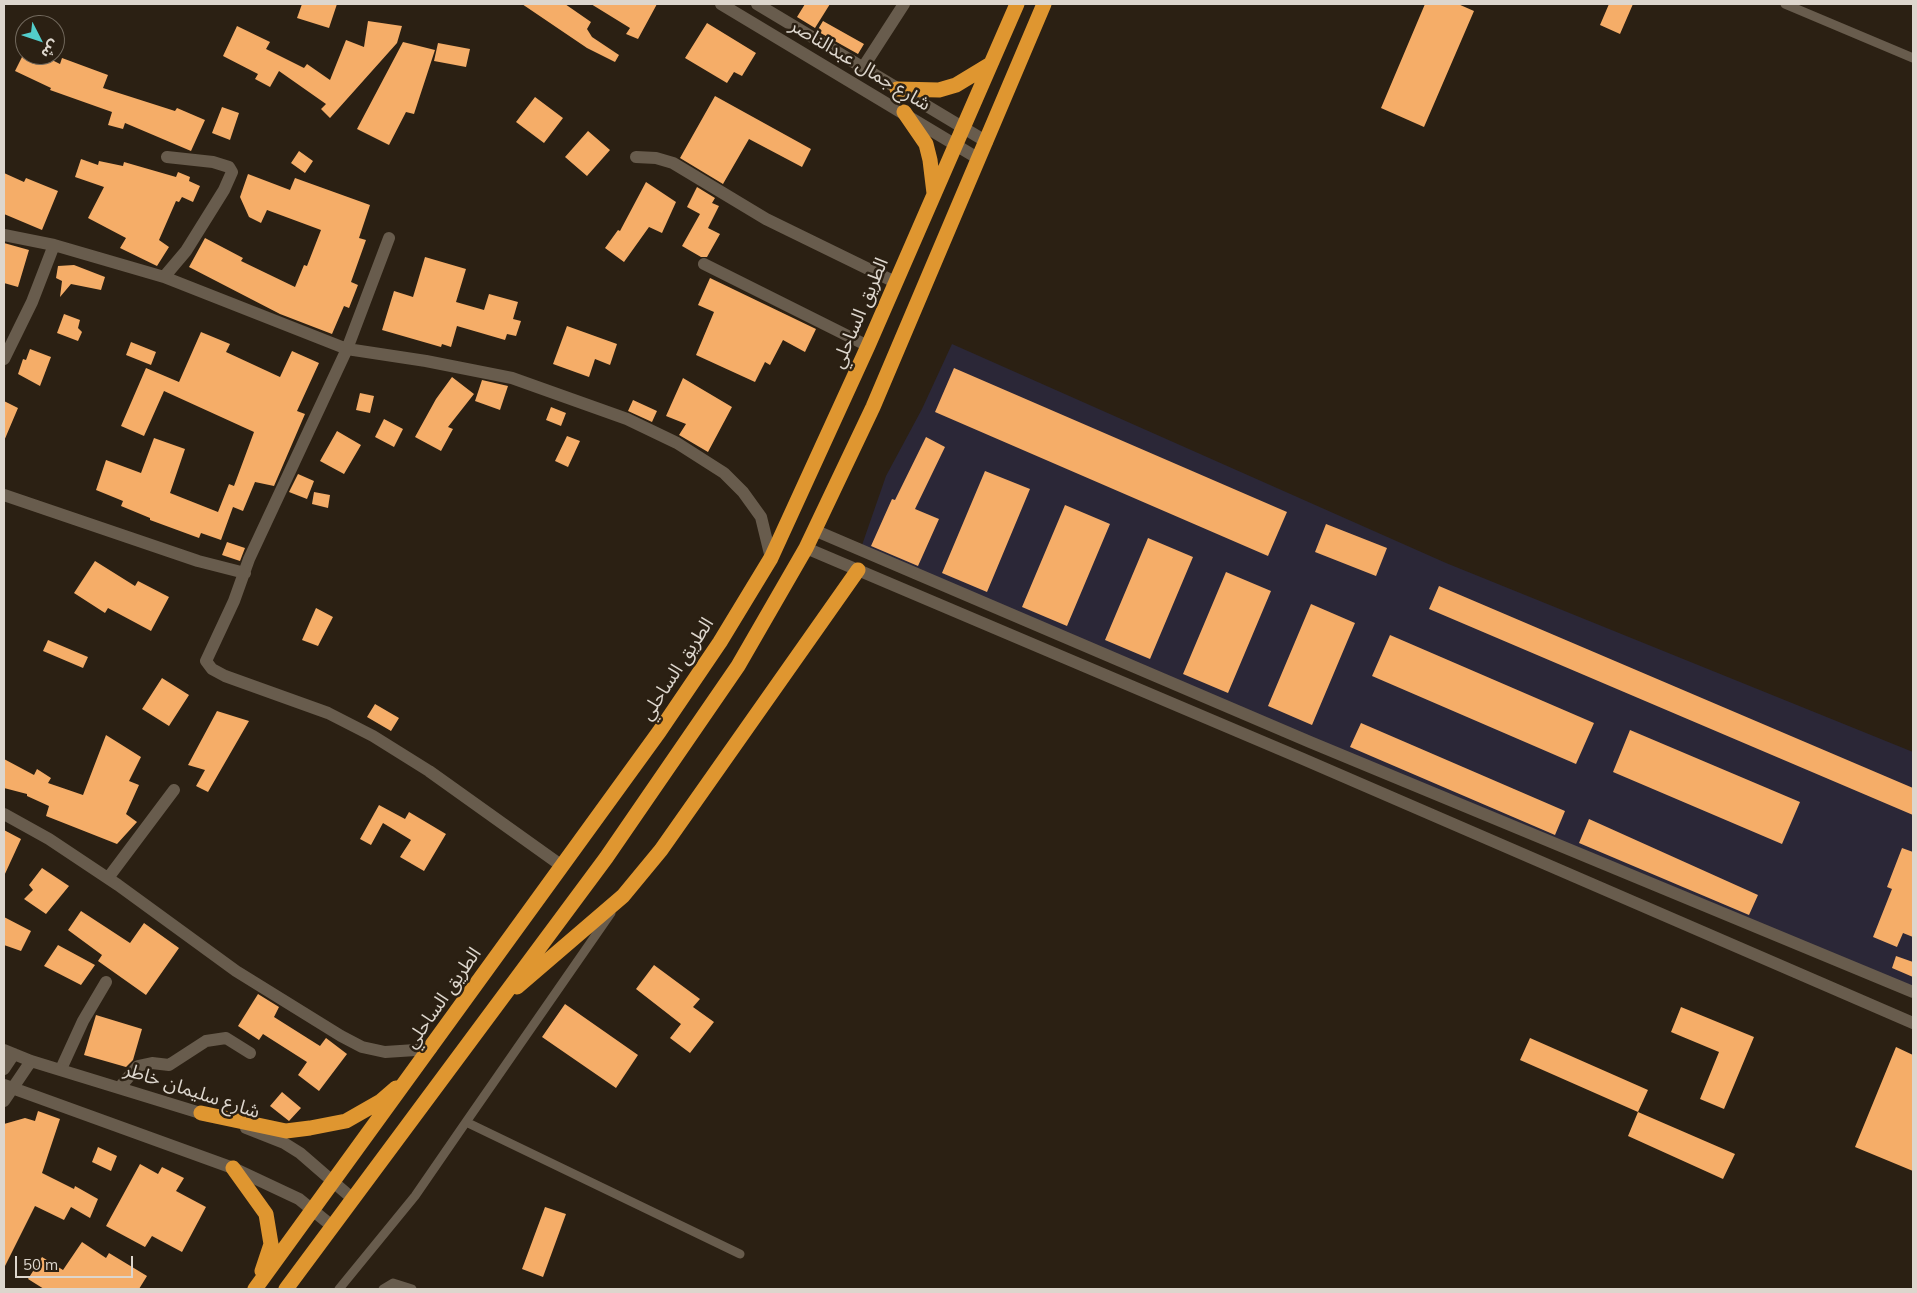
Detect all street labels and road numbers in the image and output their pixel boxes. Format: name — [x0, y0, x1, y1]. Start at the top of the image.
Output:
street label: شارع جمال عبدالناصر — [785, 14, 935, 116]
street label: الطريق الساحلي — [826, 254, 894, 372]
street label: الطريق الساحلي — [635, 613, 719, 725]
street label: الطريق الساحلي — [400, 943, 486, 1053]
street label: شارع سليمان خاطر — [121, 1058, 263, 1124]

